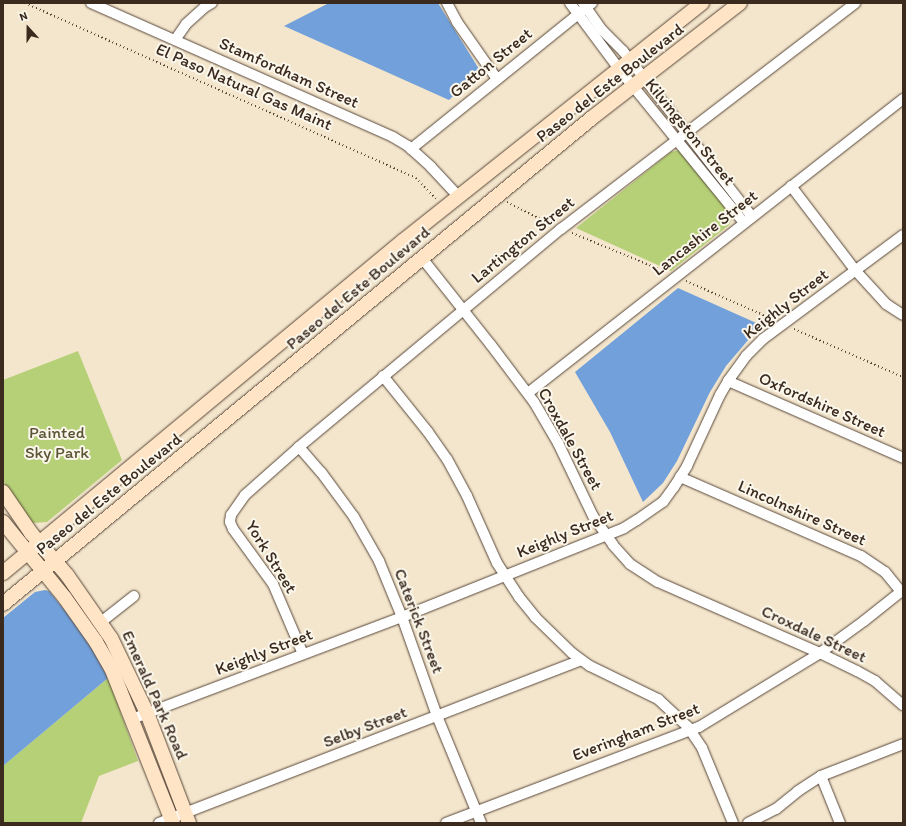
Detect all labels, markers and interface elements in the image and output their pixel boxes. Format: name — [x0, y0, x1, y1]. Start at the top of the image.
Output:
north arrow — [8, 8, 48, 48]
text: N — [18, 9, 29, 24]
street label: Paseo del Este Boulevard — [532, 19, 688, 147]
street label: Gatton Street — [446, 24, 536, 102]
street label: Stamfordham Street — [216, 33, 362, 113]
street label: El Paso Natural Gas Maint — [153, 39, 335, 135]
street label: Kilvingston Street — [641, 74, 739, 190]
street label: Lancashire Street — [648, 186, 762, 280]
street label: Lartington Street — [467, 192, 579, 288]
street label: Paseo del Este Boulevard — [282, 222, 434, 354]
street label: Keighly Street — [739, 265, 833, 343]
street label: Oxfordshire Street — [756, 368, 888, 442]
street label: Croxdale Street — [534, 384, 606, 494]
park label: Painted Sky Park — [25, 423, 89, 463]
street label: Paseo del Este Boulevard — [32, 429, 186, 559]
street label: Lincolnshire Street — [735, 476, 869, 550]
street label: Keighly Street — [514, 505, 616, 563]
street label: York Street — [241, 517, 301, 597]
street label: Caterick Street — [390, 566, 448, 676]
street label: Croxdale Street — [758, 601, 870, 667]
street label: Keighly Street — [213, 624, 315, 680]
street label: Emerald Park Road — [118, 628, 192, 762]
street label: Everingham Street — [569, 698, 703, 766]
street label: Selby Street — [320, 702, 410, 752]

